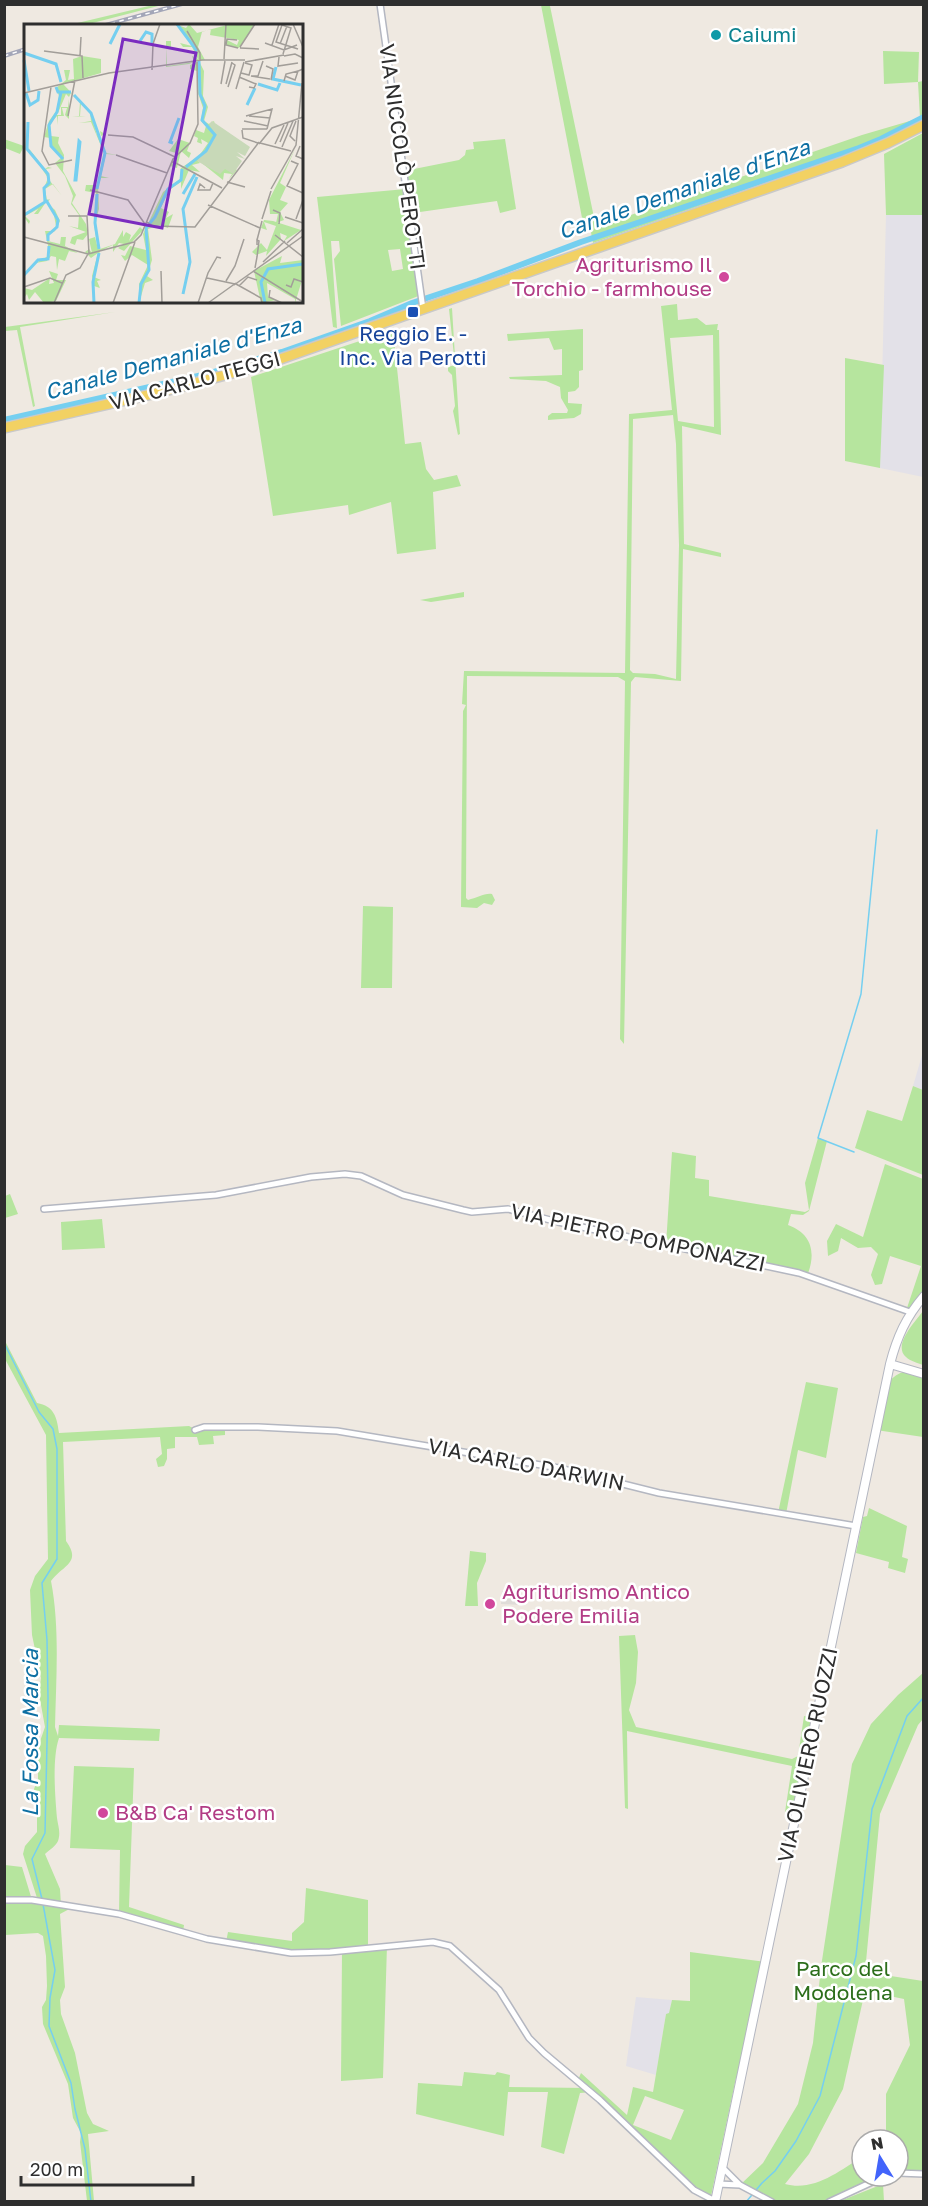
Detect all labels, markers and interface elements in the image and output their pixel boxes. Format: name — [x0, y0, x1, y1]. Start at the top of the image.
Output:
place label: Caiumi — [728, 21, 797, 47]
inset map — [24, 24, 303, 303]
marker: Caiumi — [709, 28, 723, 42]
street label: VIA NICCOLÒ PEROTTI — [374, 42, 432, 272]
water label: Canale Demaniale d'Enza — [554, 132, 815, 244]
place label: Agriturismo Il Torchio - farmhouse — [512, 251, 712, 301]
marker: Agriturismo Il Torchio - farmhouse — [717, 270, 731, 284]
marker: Reggio E. - Inc. Via Perotti — [406, 305, 420, 319]
water label: Canale Demaniale d'Enza — [42, 310, 306, 405]
place label: Reggio E. - Inc. Via Perotti — [339, 320, 487, 370]
street label: VIA CARLO TEGGI — [106, 345, 283, 415]
street label: VIA PIETRO POMPONAZZI — [508, 1197, 768, 1277]
street label: VIA CARLO DARWIN — [426, 1432, 627, 1496]
place label: Agriturismo Antico Podere Emilia — [502, 1578, 690, 1628]
marker: Agriturismo Antico Podere Emilia — [483, 1597, 497, 1611]
street label: VIA OLIVIERO RUOZZI — [772, 1645, 843, 1865]
water label: La Fossa Marcia — [16, 1647, 43, 1817]
place label: B&B Ca' Restom — [115, 1799, 275, 1825]
marker: B&B Ca' Restom — [96, 1806, 110, 1820]
park label: Parco del Modolena — [793, 1955, 893, 2005]
north arrow — [850, 2128, 910, 2188]
text: N — [869, 2132, 885, 2154]
scale bar — [21, 2149, 194, 2187]
text: 200 m — [30, 2158, 83, 2180]

